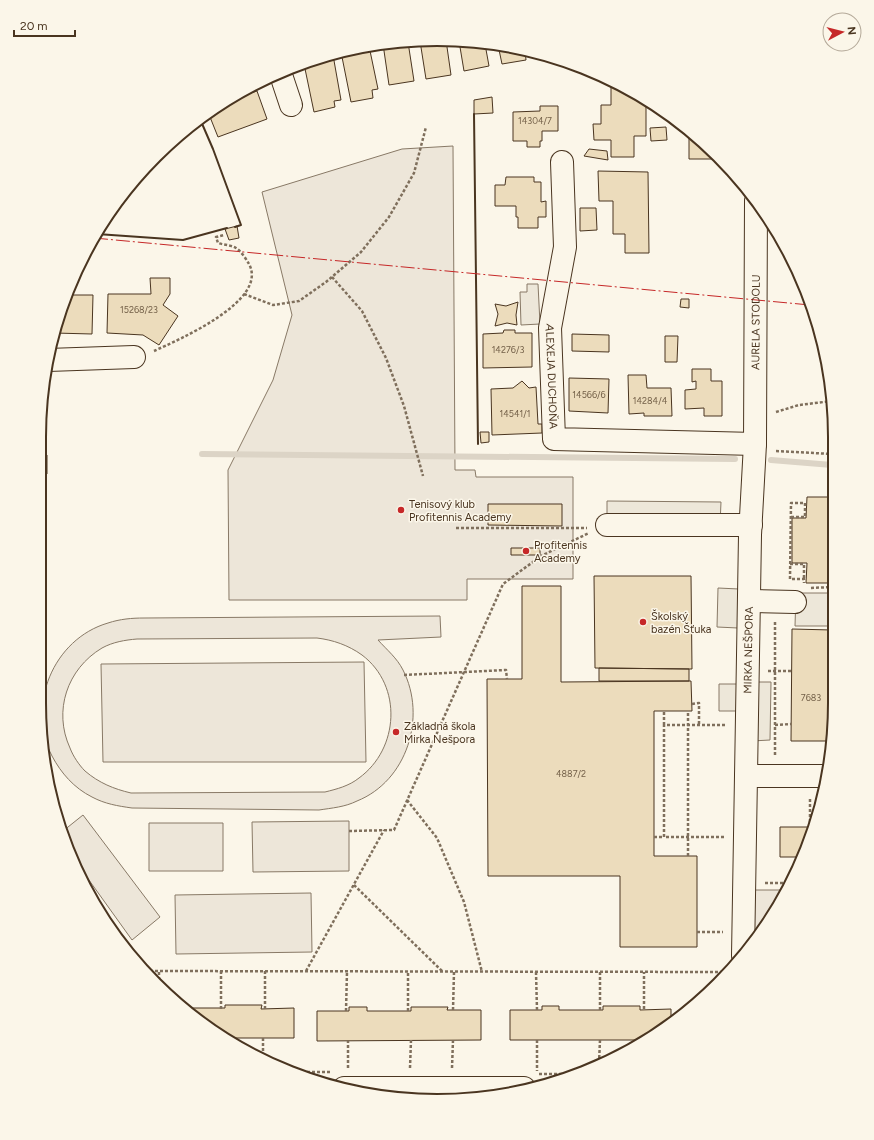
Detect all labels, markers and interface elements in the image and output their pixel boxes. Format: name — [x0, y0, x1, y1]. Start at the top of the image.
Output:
scale bar — [14, 12, 75, 38]
north arrow — [822, 12, 862, 52]
text: 20 m — [20, 19, 48, 33]
text: N — [844, 26, 858, 36]
house number: 14304/7 — [518, 115, 552, 126]
street label: AURELA STODOLU — [749, 274, 763, 370]
house number: 15268/23 — [120, 304, 158, 315]
street label: ALEXEJA DUCHOŇA — [542, 323, 560, 430]
house number: 14276/3 — [492, 344, 524, 355]
house number: 14566/6 — [572, 389, 606, 400]
house number: 14284/4 — [633, 395, 668, 406]
house number: 14541/1 — [499, 408, 531, 419]
place label: Tenisový klub Profitennis Academy — [409, 498, 512, 524]
marker: Tenisový klub Profitennis Academy — [396, 505, 406, 515]
place label: Profitennis Academy — [534, 539, 587, 565]
marker: Profitennis Academy — [521, 546, 531, 556]
street label: MIRKA NEŠPORA — [741, 606, 756, 694]
place label: Školský bazén Šťuka — [651, 609, 711, 636]
marker: Školský bazén Šťuka — [638, 617, 648, 627]
house number: 7683 — [801, 692, 821, 703]
place label: Základná škola Mirka Nešpora — [404, 720, 476, 746]
marker: Základná škola Mirka Nešpora — [391, 727, 401, 737]
house number: 4887/2 — [556, 768, 586, 779]

